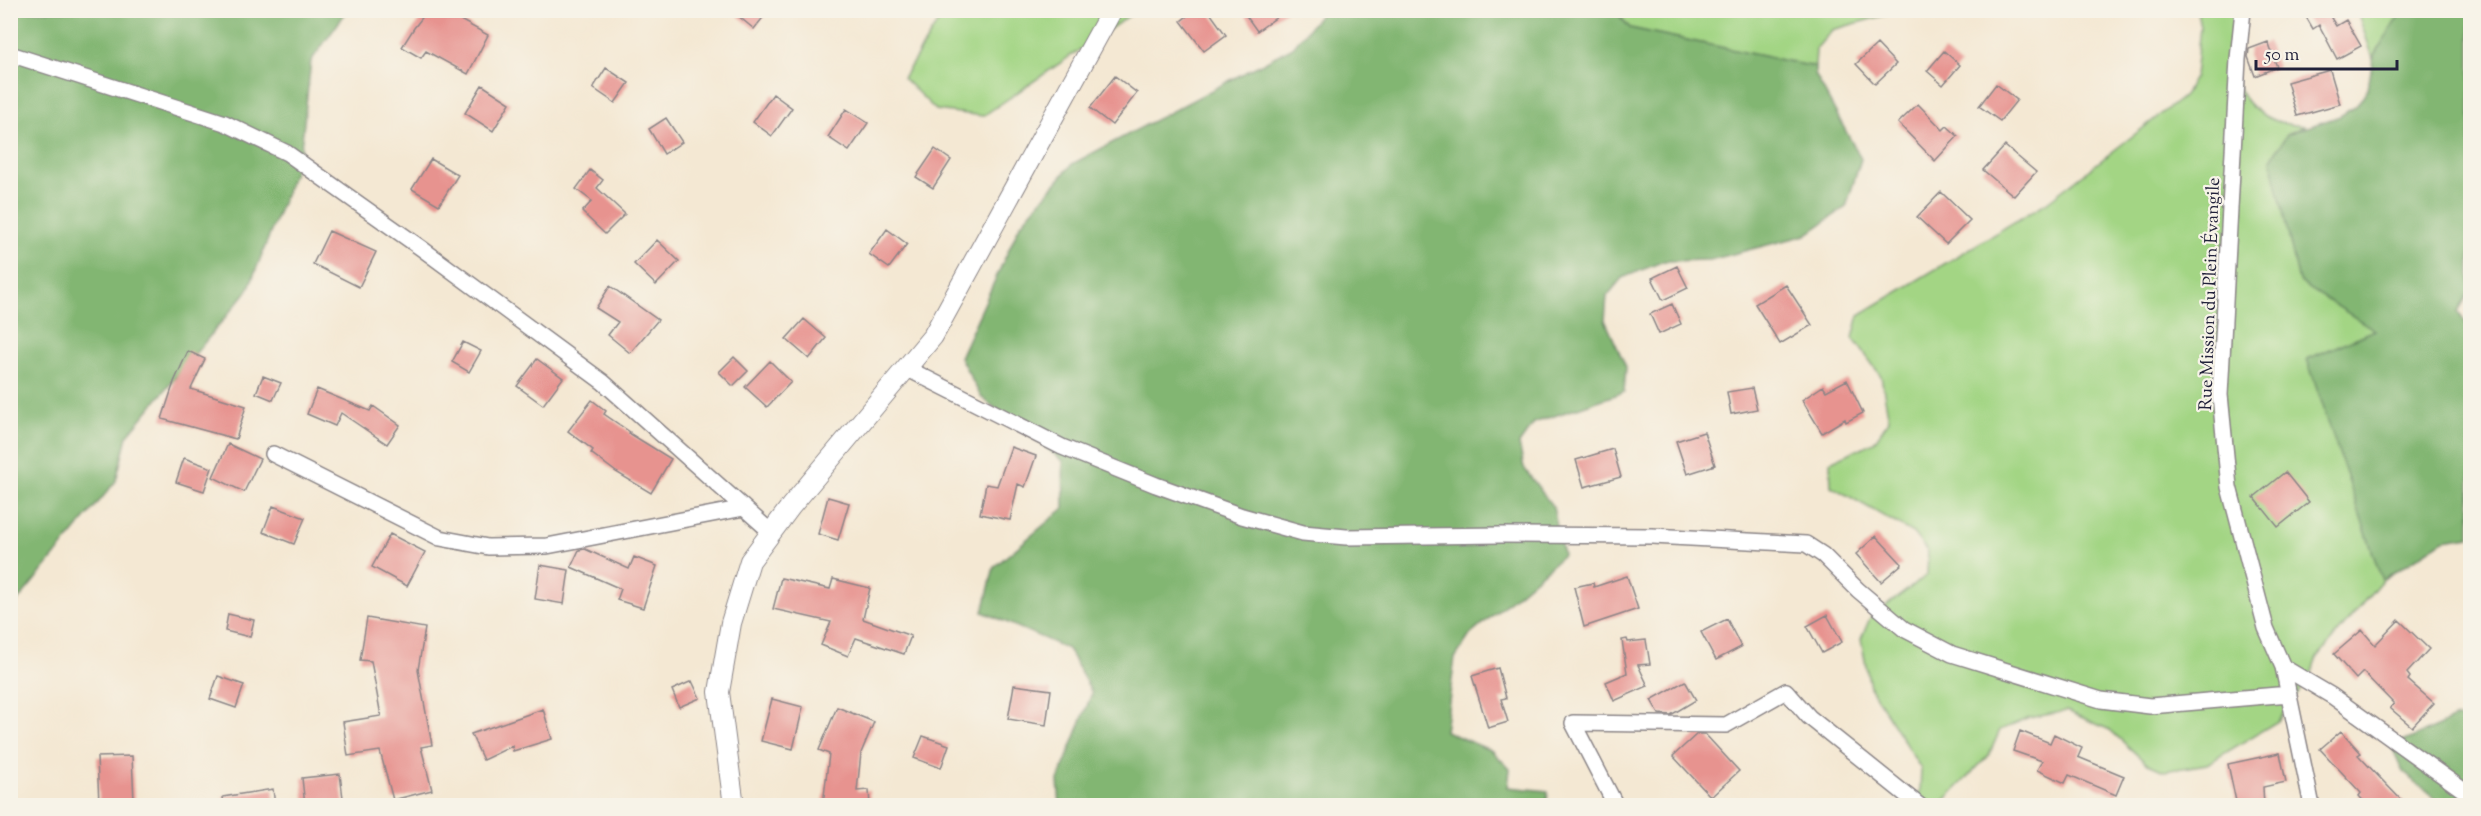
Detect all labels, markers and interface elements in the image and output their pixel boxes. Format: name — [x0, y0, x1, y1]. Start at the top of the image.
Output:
scale bar — [2256, 33, 2397, 71]
text: 50 m — [2264, 43, 2300, 69]
street label: Rue Mission du Plein Évangile — [2194, 177, 2228, 411]

